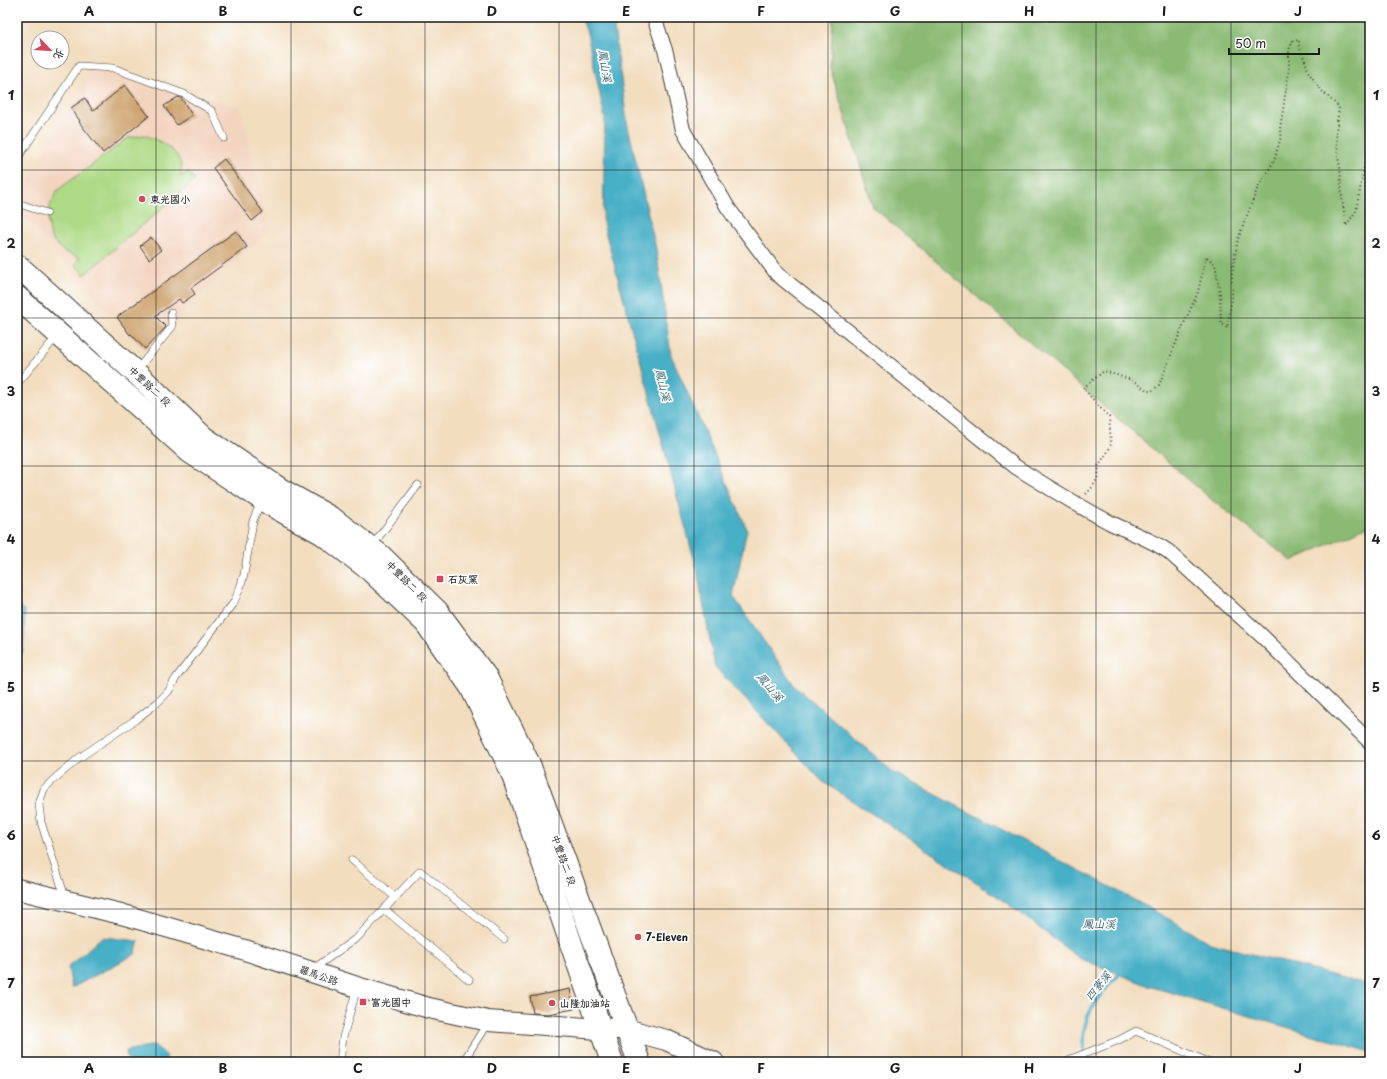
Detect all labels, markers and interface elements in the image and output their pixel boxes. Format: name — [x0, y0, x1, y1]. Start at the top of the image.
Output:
text: A — [84, 1, 94, 20]
text: B — [219, 1, 228, 20]
text: C — [353, 1, 363, 20]
text: D — [487, 1, 497, 20]
text: E — [622, 1, 630, 20]
text: F — [757, 1, 765, 20]
text: G — [890, 1, 900, 20]
text: H — [1024, 1, 1034, 20]
text: I — [1162, 1, 1166, 20]
text: J — [1294, 1, 1302, 20]
north arrow — [30, 30, 70, 70]
scale bar — [1229, 30, 1319, 56]
text: 50 m — [1235, 34, 1266, 52]
text: 北 — [49, 46, 70, 63]
water label: 鳳山溪 — [594, 47, 617, 85]
text: 1 — [8, 85, 14, 104]
text: 1 — [1373, 85, 1379, 104]
place label: 東光國小 — [150, 191, 190, 206]
marker: 東光國小 — [137, 194, 147, 204]
text: 2 — [6, 233, 16, 252]
text: 2 — [1371, 233, 1381, 252]
street label: 中豐路二 段 — [126, 362, 175, 409]
water label: 鳳山溪 — [651, 366, 676, 404]
text: 3 — [7, 381, 16, 400]
text: 3 — [1372, 381, 1381, 400]
text: 4 — [7, 529, 16, 548]
text: 4 — [1372, 529, 1381, 548]
street label: 中豐路二 段 — [383, 557, 431, 605]
place label: 石灰窯 — [448, 571, 478, 586]
marker: 石灰窯 — [435, 574, 445, 584]
water label: 鳳山溪 — [753, 668, 788, 706]
text: 5 — [7, 677, 15, 696]
text: 5 — [1372, 677, 1380, 696]
text: 6 — [6, 825, 16, 844]
text: 6 — [1371, 825, 1381, 844]
street label: 中豐路二 段 — [548, 832, 581, 887]
water label: 鳳山溪 — [1082, 915, 1116, 932]
place label: 7-Eleven — [646, 929, 688, 944]
marker: 7-Eleven — [633, 932, 643, 942]
street label: 羅馬公路 — [298, 961, 341, 988]
water label: 四寮溪 — [1080, 967, 1115, 1004]
text: 7 — [7, 973, 15, 992]
text: 7 — [1372, 973, 1380, 992]
place label: 富光國中 — [371, 994, 411, 1009]
place label: 山隆加油站 — [560, 995, 610, 1010]
marker: 富光國中 — [358, 997, 368, 1007]
marker: 山隆加油站 — [547, 998, 557, 1008]
text: A — [84, 1058, 94, 1077]
text: B — [219, 1058, 228, 1077]
text: C — [353, 1058, 363, 1077]
text: D — [487, 1058, 497, 1077]
text: E — [622, 1058, 630, 1077]
text: F — [757, 1058, 765, 1077]
text: G — [890, 1058, 900, 1077]
text: H — [1024, 1058, 1034, 1077]
text: I — [1162, 1058, 1166, 1077]
text: J — [1294, 1058, 1302, 1077]

